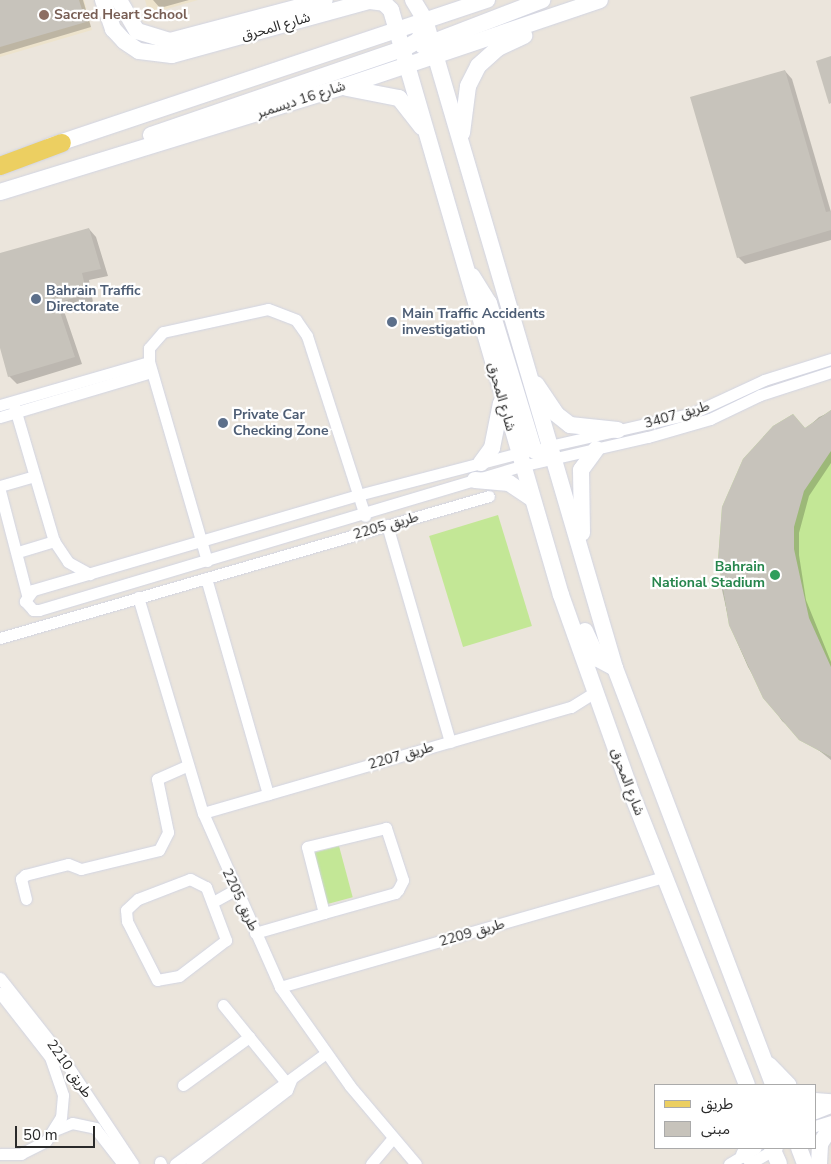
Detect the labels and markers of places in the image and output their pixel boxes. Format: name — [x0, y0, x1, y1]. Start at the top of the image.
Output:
place label: Sacred Heart School — [54, 7, 188, 23]
marker: Sacred Heart School — [38, 9, 50, 21]
place label: Bahrain Traffic Directorate — [46, 283, 141, 316]
marker: Bahrain Traffic Directorate — [30, 293, 42, 305]
place label: Main Traffic Accidents investigation — [402, 306, 545, 338]
marker: Main Traffic Accidents investigation — [386, 316, 398, 328]
place label: Private Car Checking Zone — [233, 407, 328, 440]
marker: Private Car Checking Zone — [217, 417, 229, 429]
place label: Bahrain National Stadium — [652, 559, 765, 592]
marker: Bahrain National Stadium — [769, 569, 781, 581]

